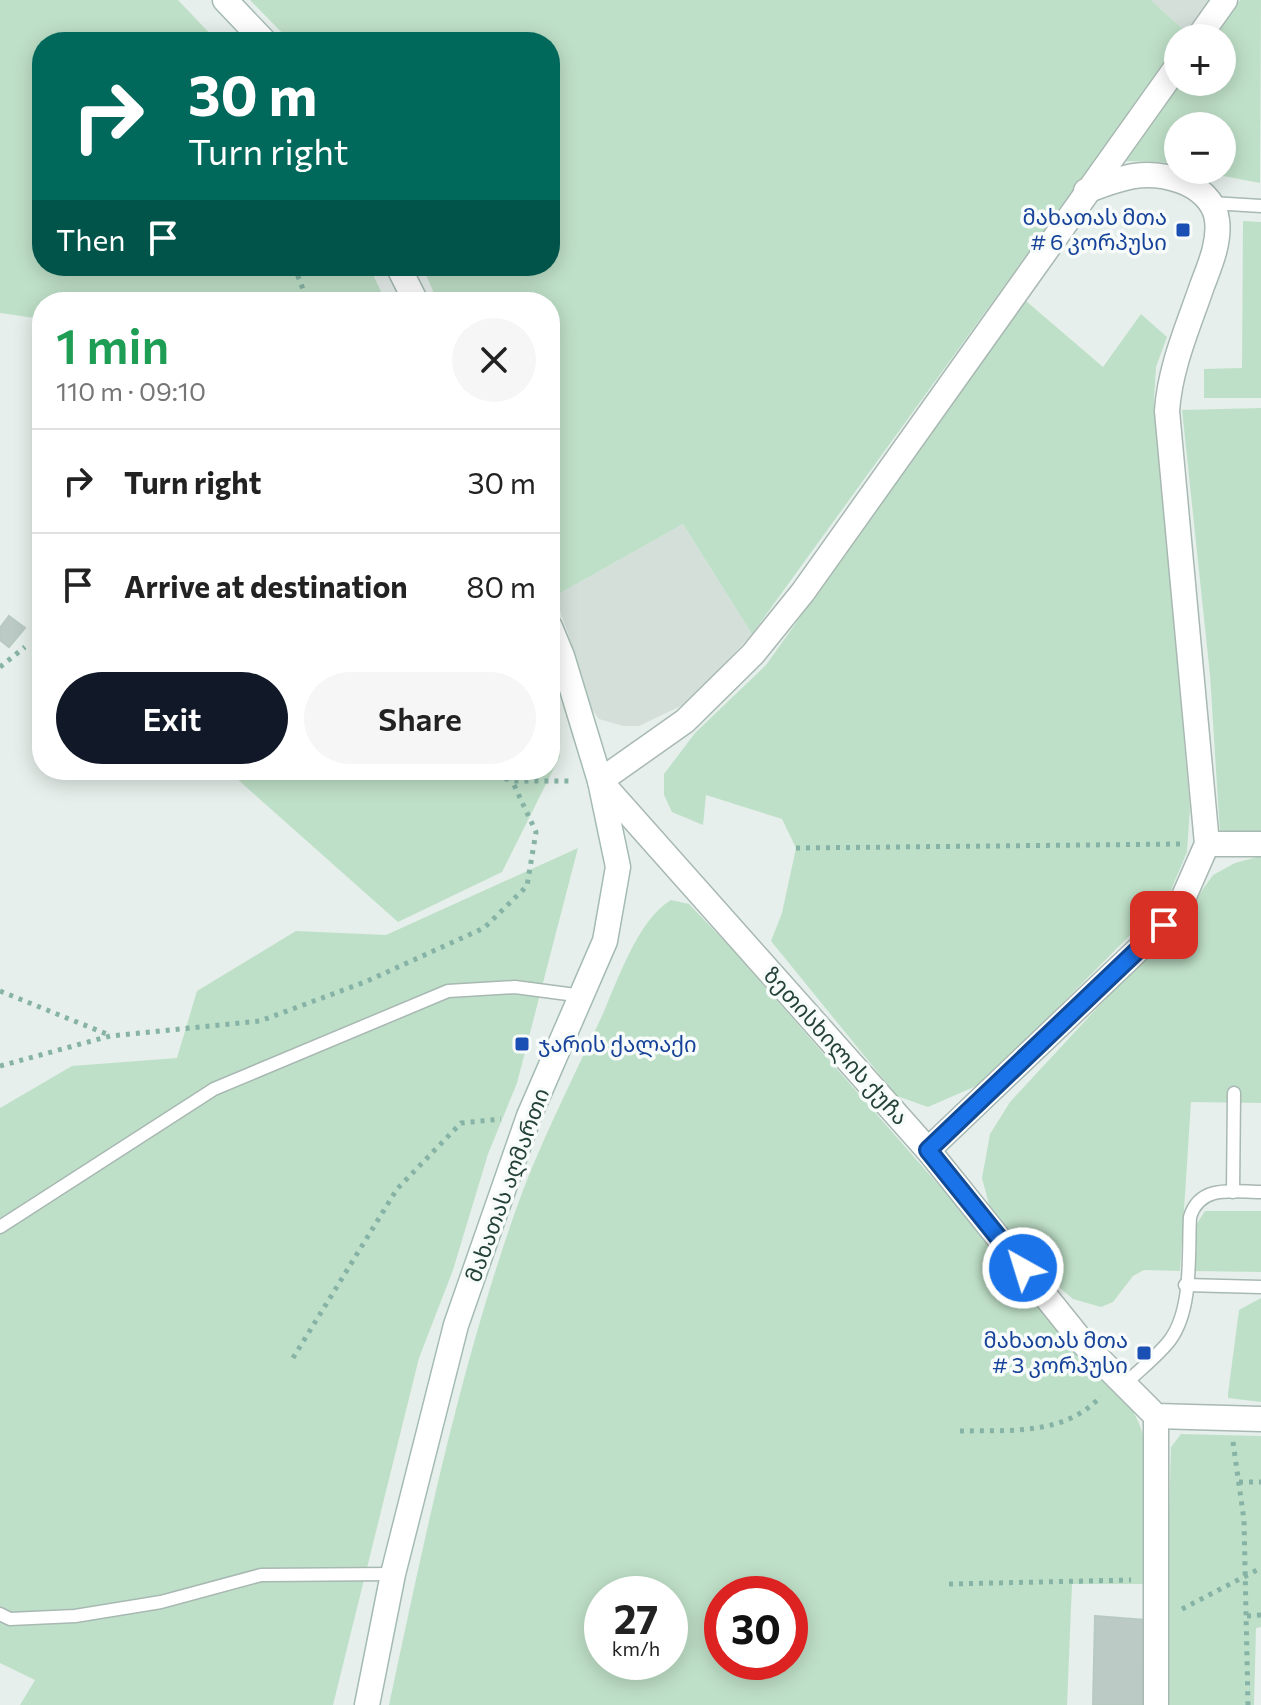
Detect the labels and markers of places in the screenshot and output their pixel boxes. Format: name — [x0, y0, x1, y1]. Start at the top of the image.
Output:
place label: მახათას მთა # 6 კორპუსი — [1022, 203, 1167, 255]
marker: მახათას მთა # 6 კორპუსი — [1174, 221, 1192, 239]
pin — [1130, 891, 1198, 959]
place label: ჯარის ქალაქი — [538, 1030, 697, 1058]
marker: ჯარის ქალაქი — [513, 1035, 531, 1053]
place label: მახათას მთა # 3 კორპუსი — [983, 1326, 1128, 1378]
marker: მახათას მთა # 3 კორპუსი — [1135, 1344, 1153, 1362]

